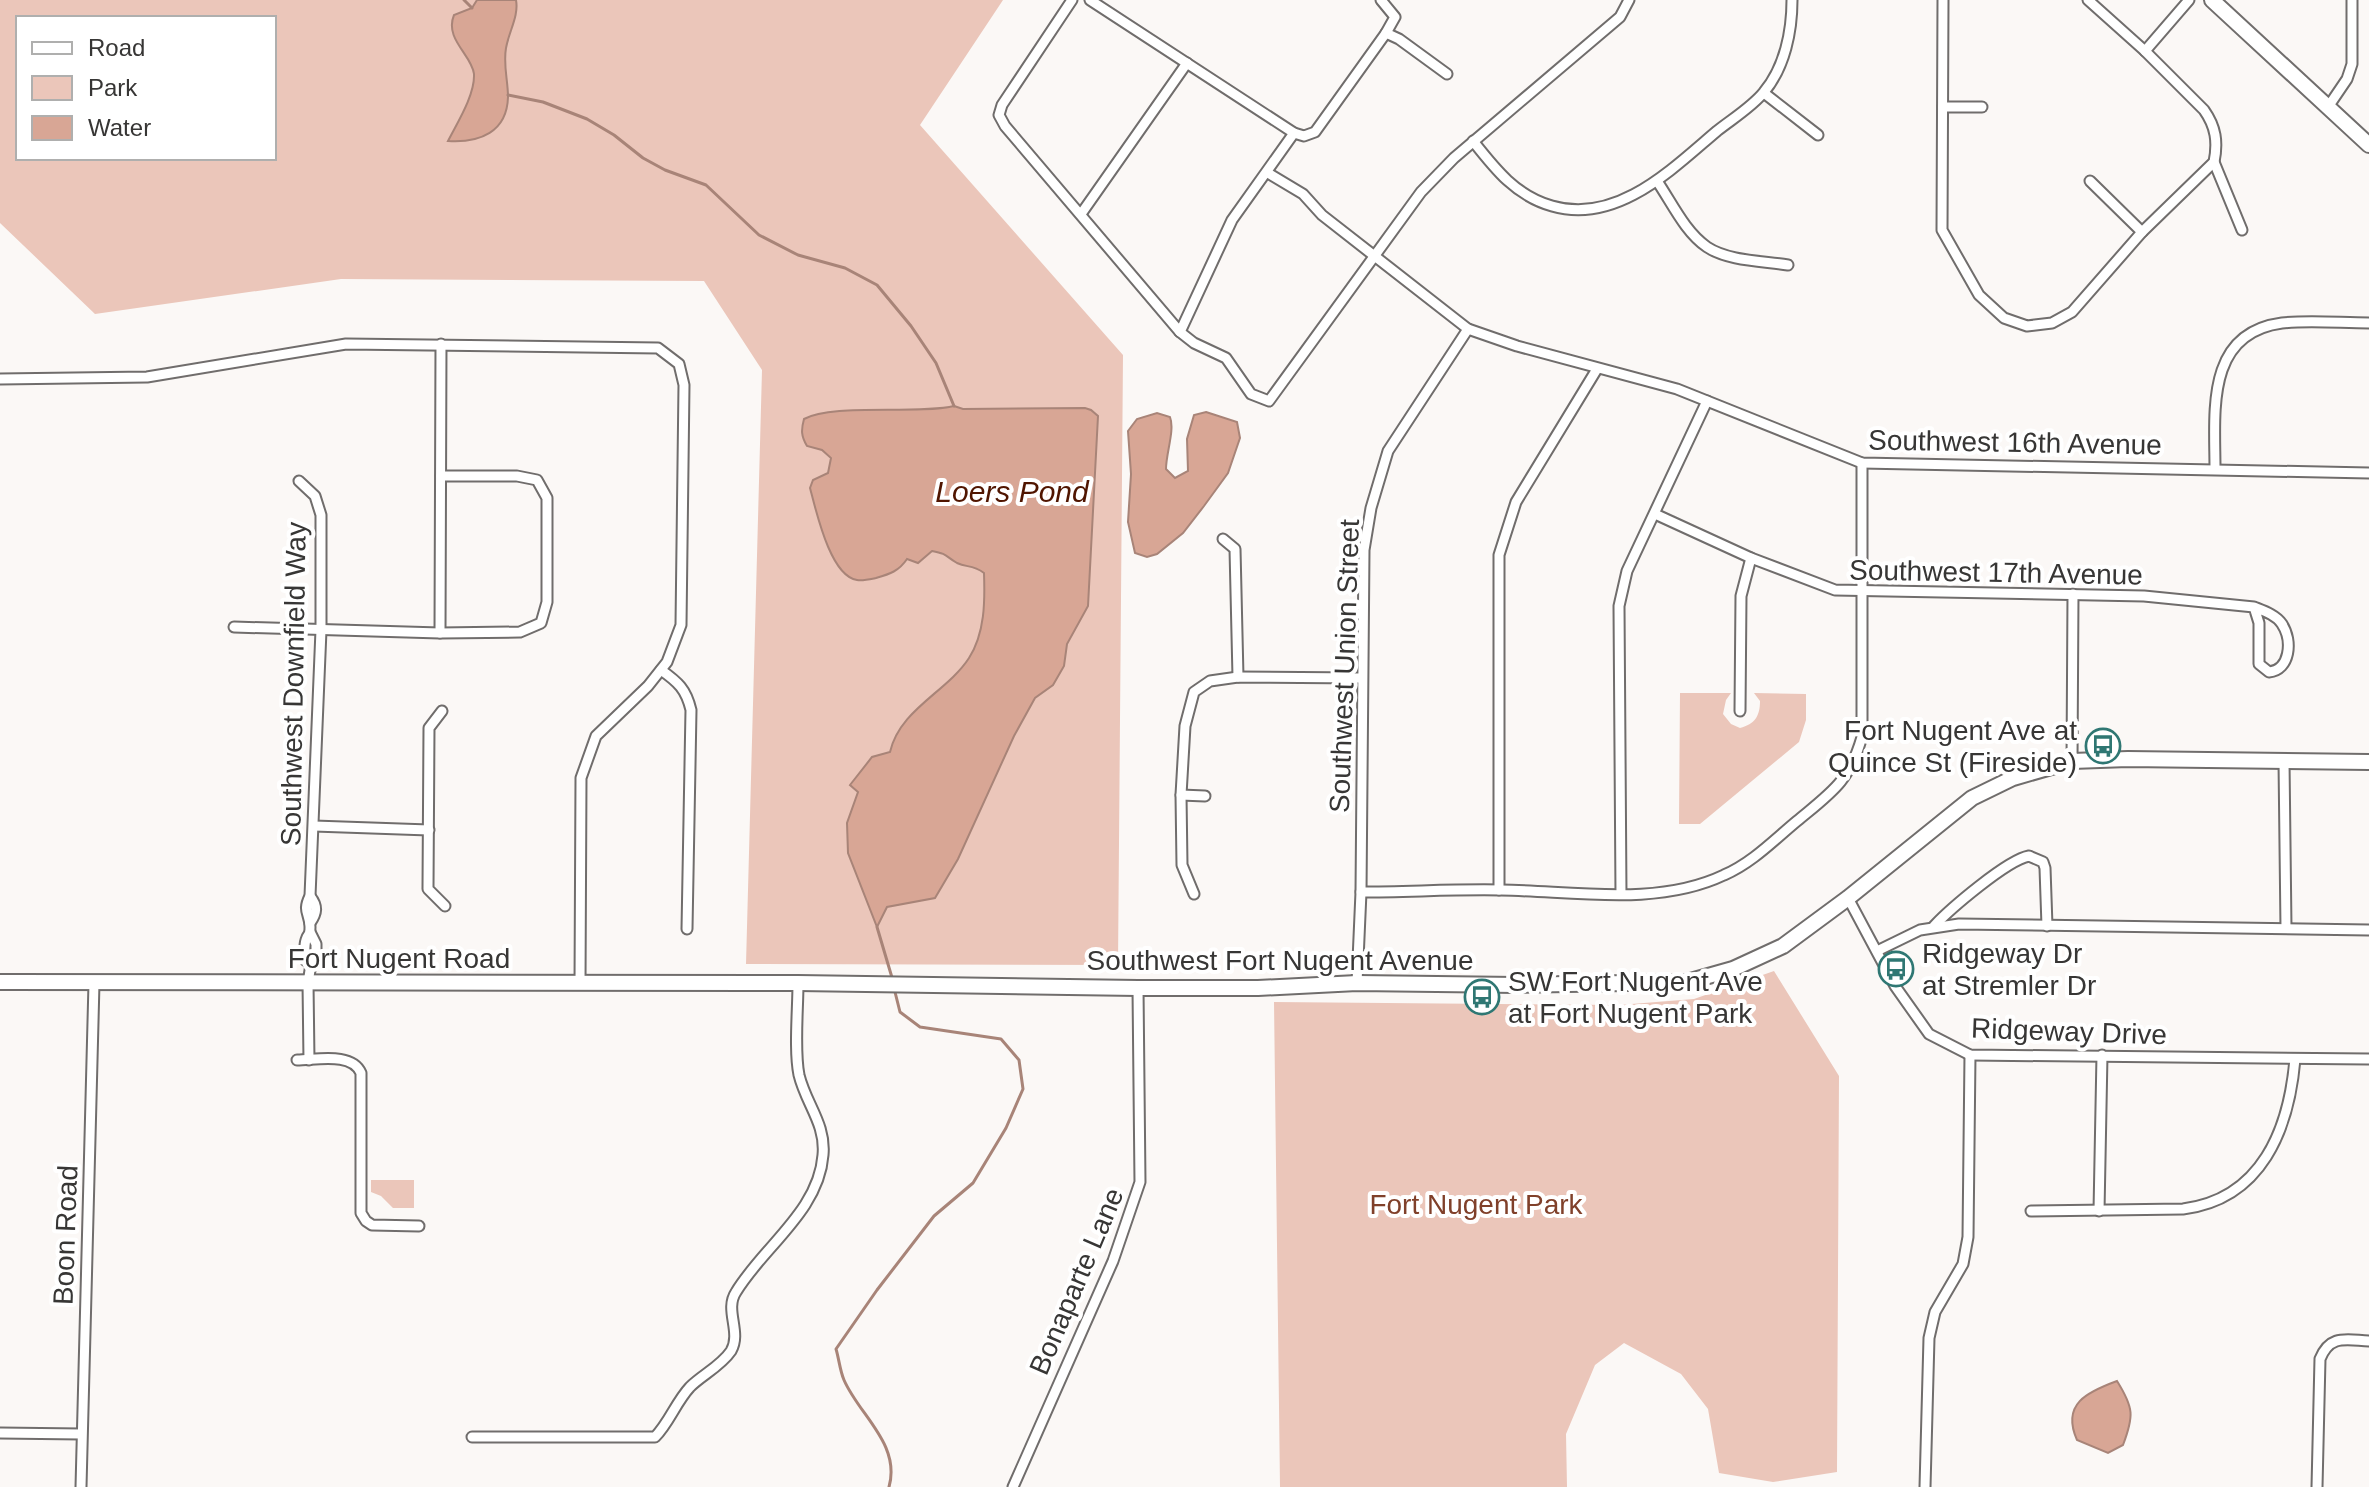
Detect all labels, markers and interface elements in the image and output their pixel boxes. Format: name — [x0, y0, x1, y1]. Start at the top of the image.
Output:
legend — [16, 16, 276, 160]
text: Road — [88, 34, 145, 61]
text: Park — [88, 74, 138, 101]
text: Water — [88, 114, 151, 141]
street label: Southwest 16th Avenue — [1868, 424, 2162, 461]
water label: Loers Pond — [935, 475, 1090, 508]
street label: Southwest Union Street — [1324, 518, 1365, 814]
street label: Southwest Downfield Way — [275, 522, 312, 846]
street label: Southwest 17th Avenue — [1849, 554, 2143, 591]
place label: Fort Nugent Ave at Quince St (Fireside) — [1828, 715, 2077, 778]
bus stop icon: Fort Nugent Ave at Quince St (Fireside) — [2084, 727, 2122, 765]
place label: Ridgeway Dr at Stremler Dr — [1922, 938, 2096, 1001]
street label: Fort Nugent Road — [288, 943, 510, 974]
street label: Southwest Fort Nugent Avenue — [1086, 945, 1474, 976]
bus stop icon: Ridgeway Dr at Stremler Dr — [1877, 950, 1915, 988]
place label: SW Fort Nugent Ave at Fort Nugent Park — [1508, 966, 1763, 1029]
bus stop icon: SW Fort Nugent Ave at Fort Nugent Park — [1463, 978, 1501, 1016]
street label: Ridgeway Drive — [1970, 1013, 2168, 1050]
street label: Boon Road — [48, 1164, 83, 1306]
street label: Bonaparte Lane — [1023, 1183, 1130, 1379]
park label: Fort Nugent Park — [1369, 1189, 1584, 1220]

